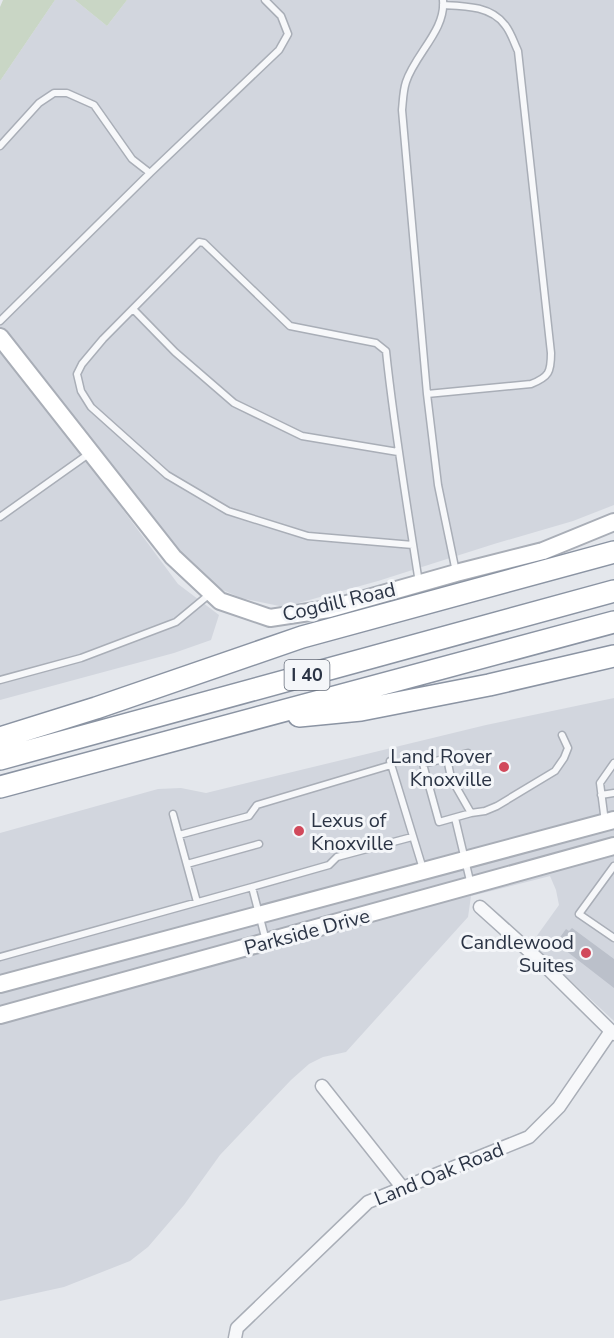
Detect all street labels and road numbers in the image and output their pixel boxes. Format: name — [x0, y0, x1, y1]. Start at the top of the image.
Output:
street label: Cogdill Road — [280, 576, 398, 628]
road number: I 40 — [284, 660, 330, 690]
street label: Parkside Drive — [241, 902, 373, 962]
street label: Land Oak Road — [370, 1136, 508, 1212]

